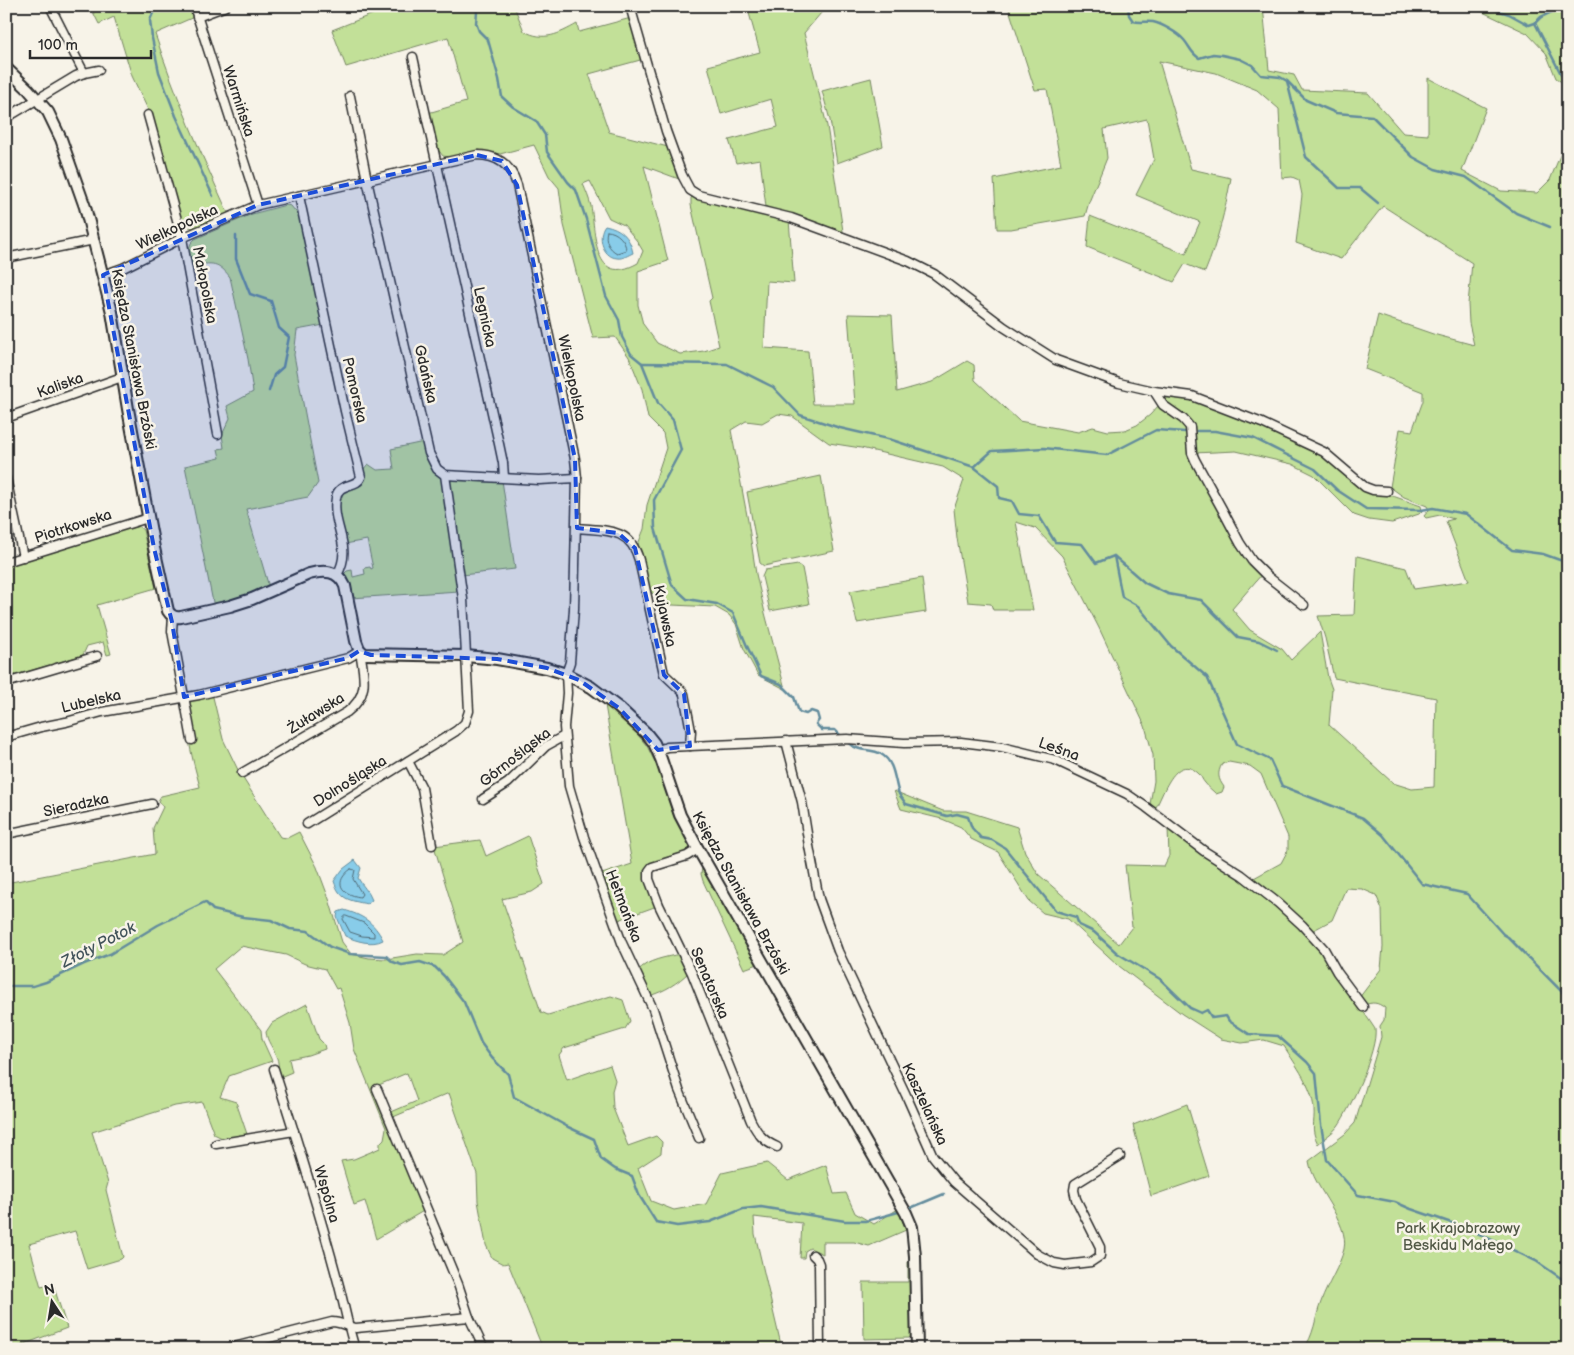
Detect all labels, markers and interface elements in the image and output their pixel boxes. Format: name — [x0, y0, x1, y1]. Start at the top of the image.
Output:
scale bar — [30, 28, 151, 60]
text: 100 m — [38, 36, 78, 55]
street label: Warmińska — [218, 63, 259, 139]
street label: Wielkopolska — [133, 200, 221, 255]
street label: Małopolska — [188, 245, 221, 325]
street label: Księdza Stanisława Brzóski — [107, 267, 160, 451]
street label: Legnicka — [469, 285, 500, 349]
street label: Wielkopolska — [553, 333, 590, 423]
street label: Gdańska — [410, 343, 441, 405]
street label: Pomorska — [338, 355, 371, 425]
street label: Kaliska — [34, 368, 86, 403]
street label: Piotrkowska — [32, 505, 114, 548]
street label: Kujawska — [649, 583, 680, 649]
street label: Lubelska — [59, 685, 123, 718]
street label: Żuławska — [284, 689, 348, 739]
street label: Górnośląska — [476, 724, 555, 791]
street label: Leśna — [1036, 733, 1082, 766]
street label: Dolnośląska — [310, 751, 390, 811]
street label: Sieradzka — [42, 789, 111, 822]
street label: Księdza Stanisława Brzóski — [688, 808, 793, 978]
street label: Hetmańska — [601, 867, 646, 945]
water label: Złoty Potok — [57, 918, 140, 973]
street label: Senatorska — [686, 944, 733, 1022]
street label: Kasztelańska — [897, 1060, 952, 1148]
street label: Wspólna — [309, 1163, 344, 1225]
park label: Park Krajobrazowy Beskidu Małego — [1396, 1219, 1520, 1255]
north arrow — [28, 1278, 78, 1328]
text: N — [42, 1280, 56, 1299]

